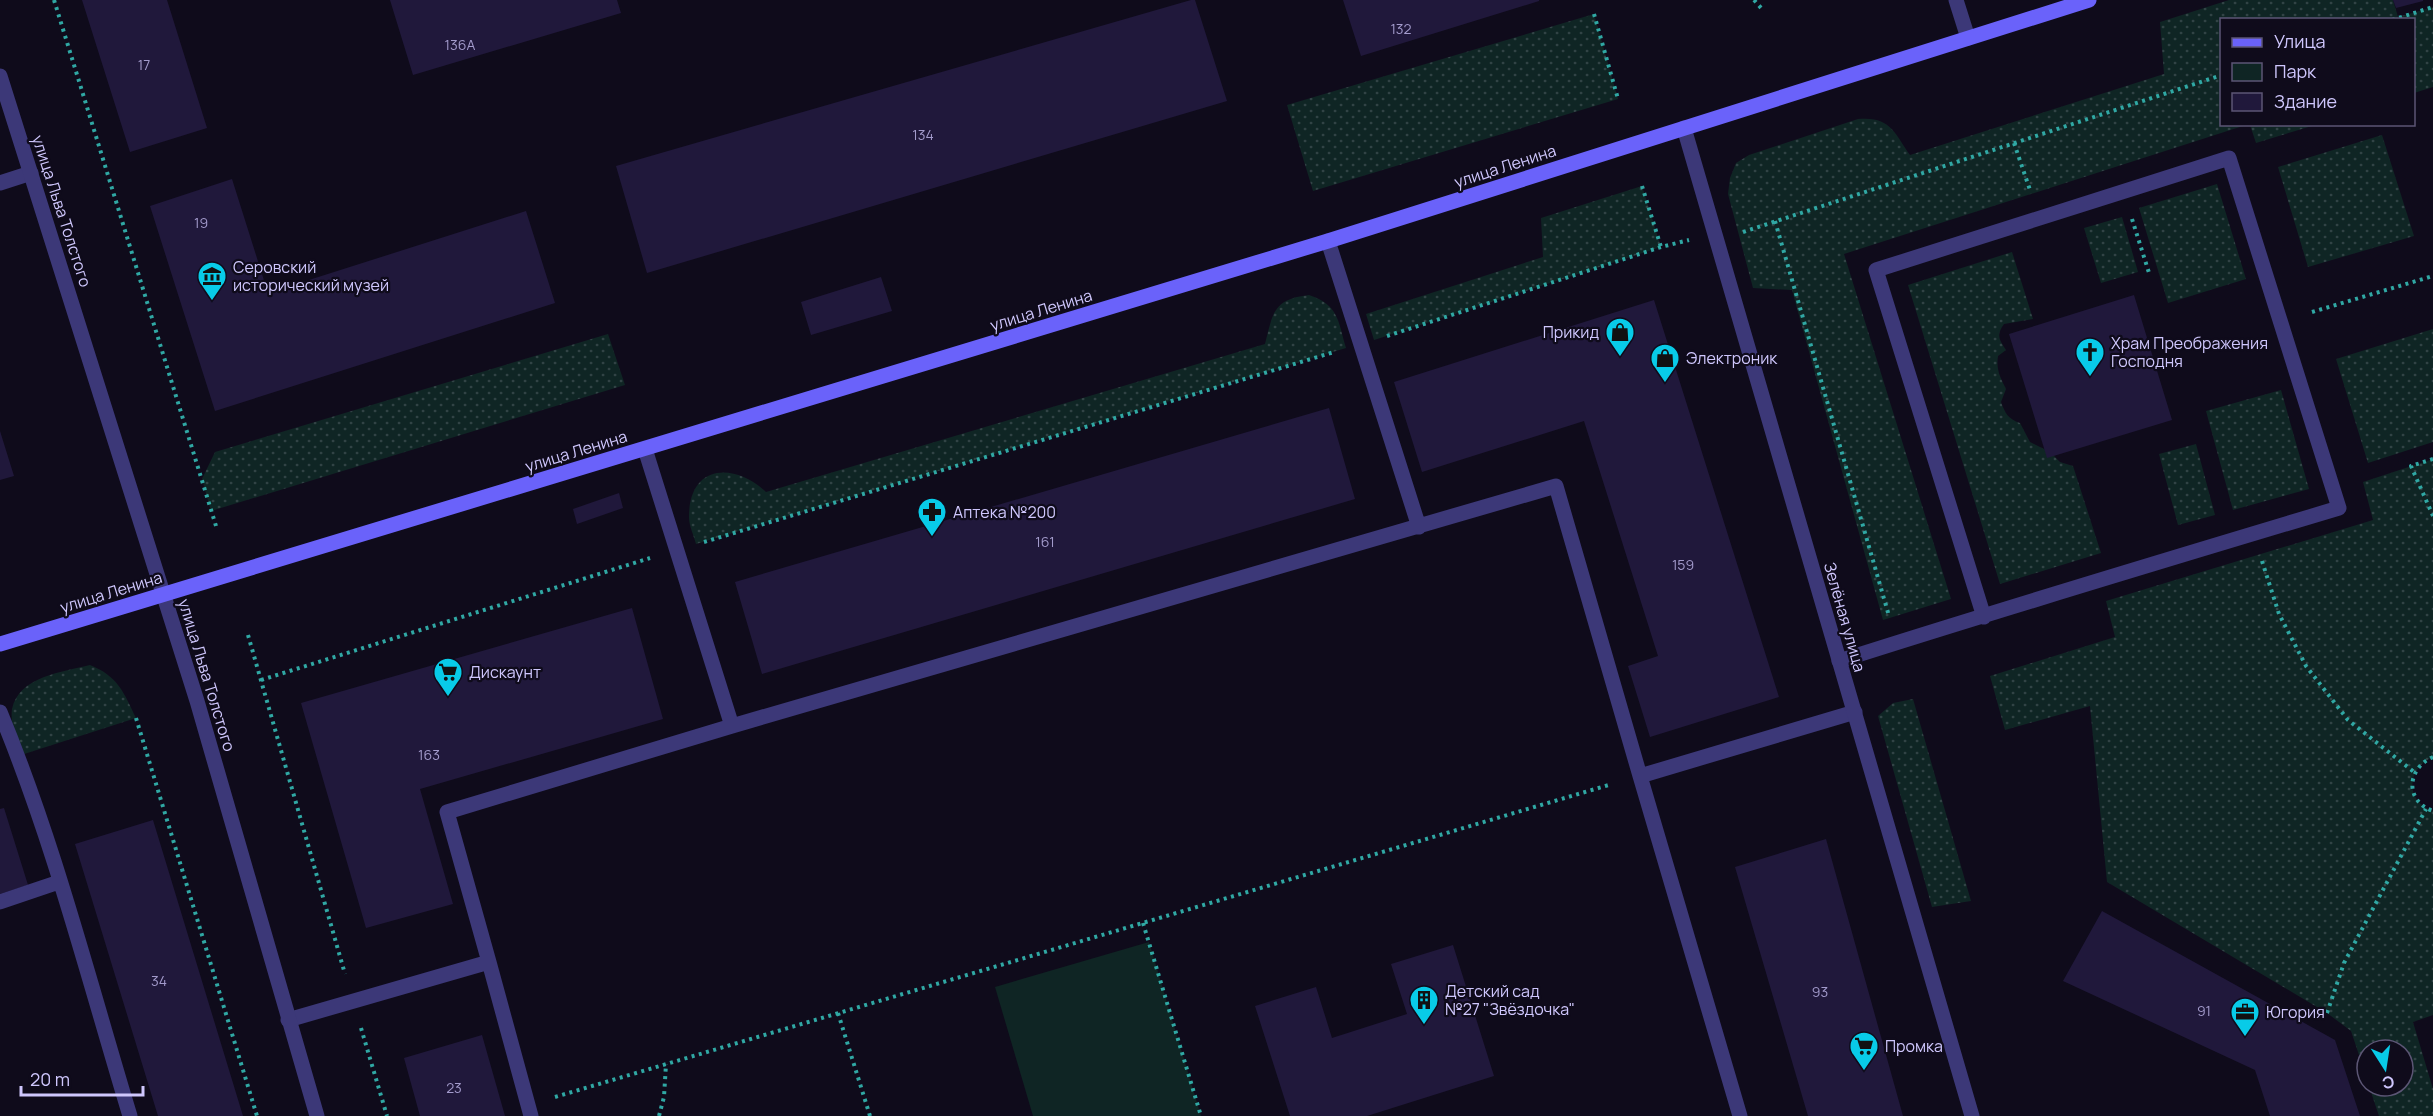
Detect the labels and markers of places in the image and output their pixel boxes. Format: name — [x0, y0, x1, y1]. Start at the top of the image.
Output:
place label: Серовский исторический музей — [233, 256, 389, 296]
museum icon: Серовский исторический музей — [196, 260, 228, 302]
shop icon: Прикид — [1604, 316, 1636, 358]
place label: Прикид — [1543, 321, 1599, 343]
place label: Храм Преображения Господня — [2111, 332, 2268, 372]
church icon: Храм Преображения Господня — [2074, 336, 2106, 378]
shop icon: Электроник — [1649, 342, 1681, 384]
place label: Электроник — [1686, 347, 1778, 369]
pharmacy icon: Аптека №200 — [916, 496, 948, 538]
place label: Аптека №200 — [953, 501, 1056, 523]
supermarket icon: Дискаунт — [432, 656, 464, 698]
place label: Дискаунт — [469, 661, 541, 683]
place label: Детский сад №27 "Звёздочка" — [1445, 980, 1575, 1020]
building icon: Детский сад №27 "Звёздочка" — [1408, 984, 1440, 1026]
office icon: Югория — [2229, 996, 2261, 1038]
place label: Югория — [2266, 1001, 2325, 1023]
supermarket icon: Промка — [1848, 1030, 1880, 1072]
place label: Промка — [1885, 1035, 1943, 1057]

